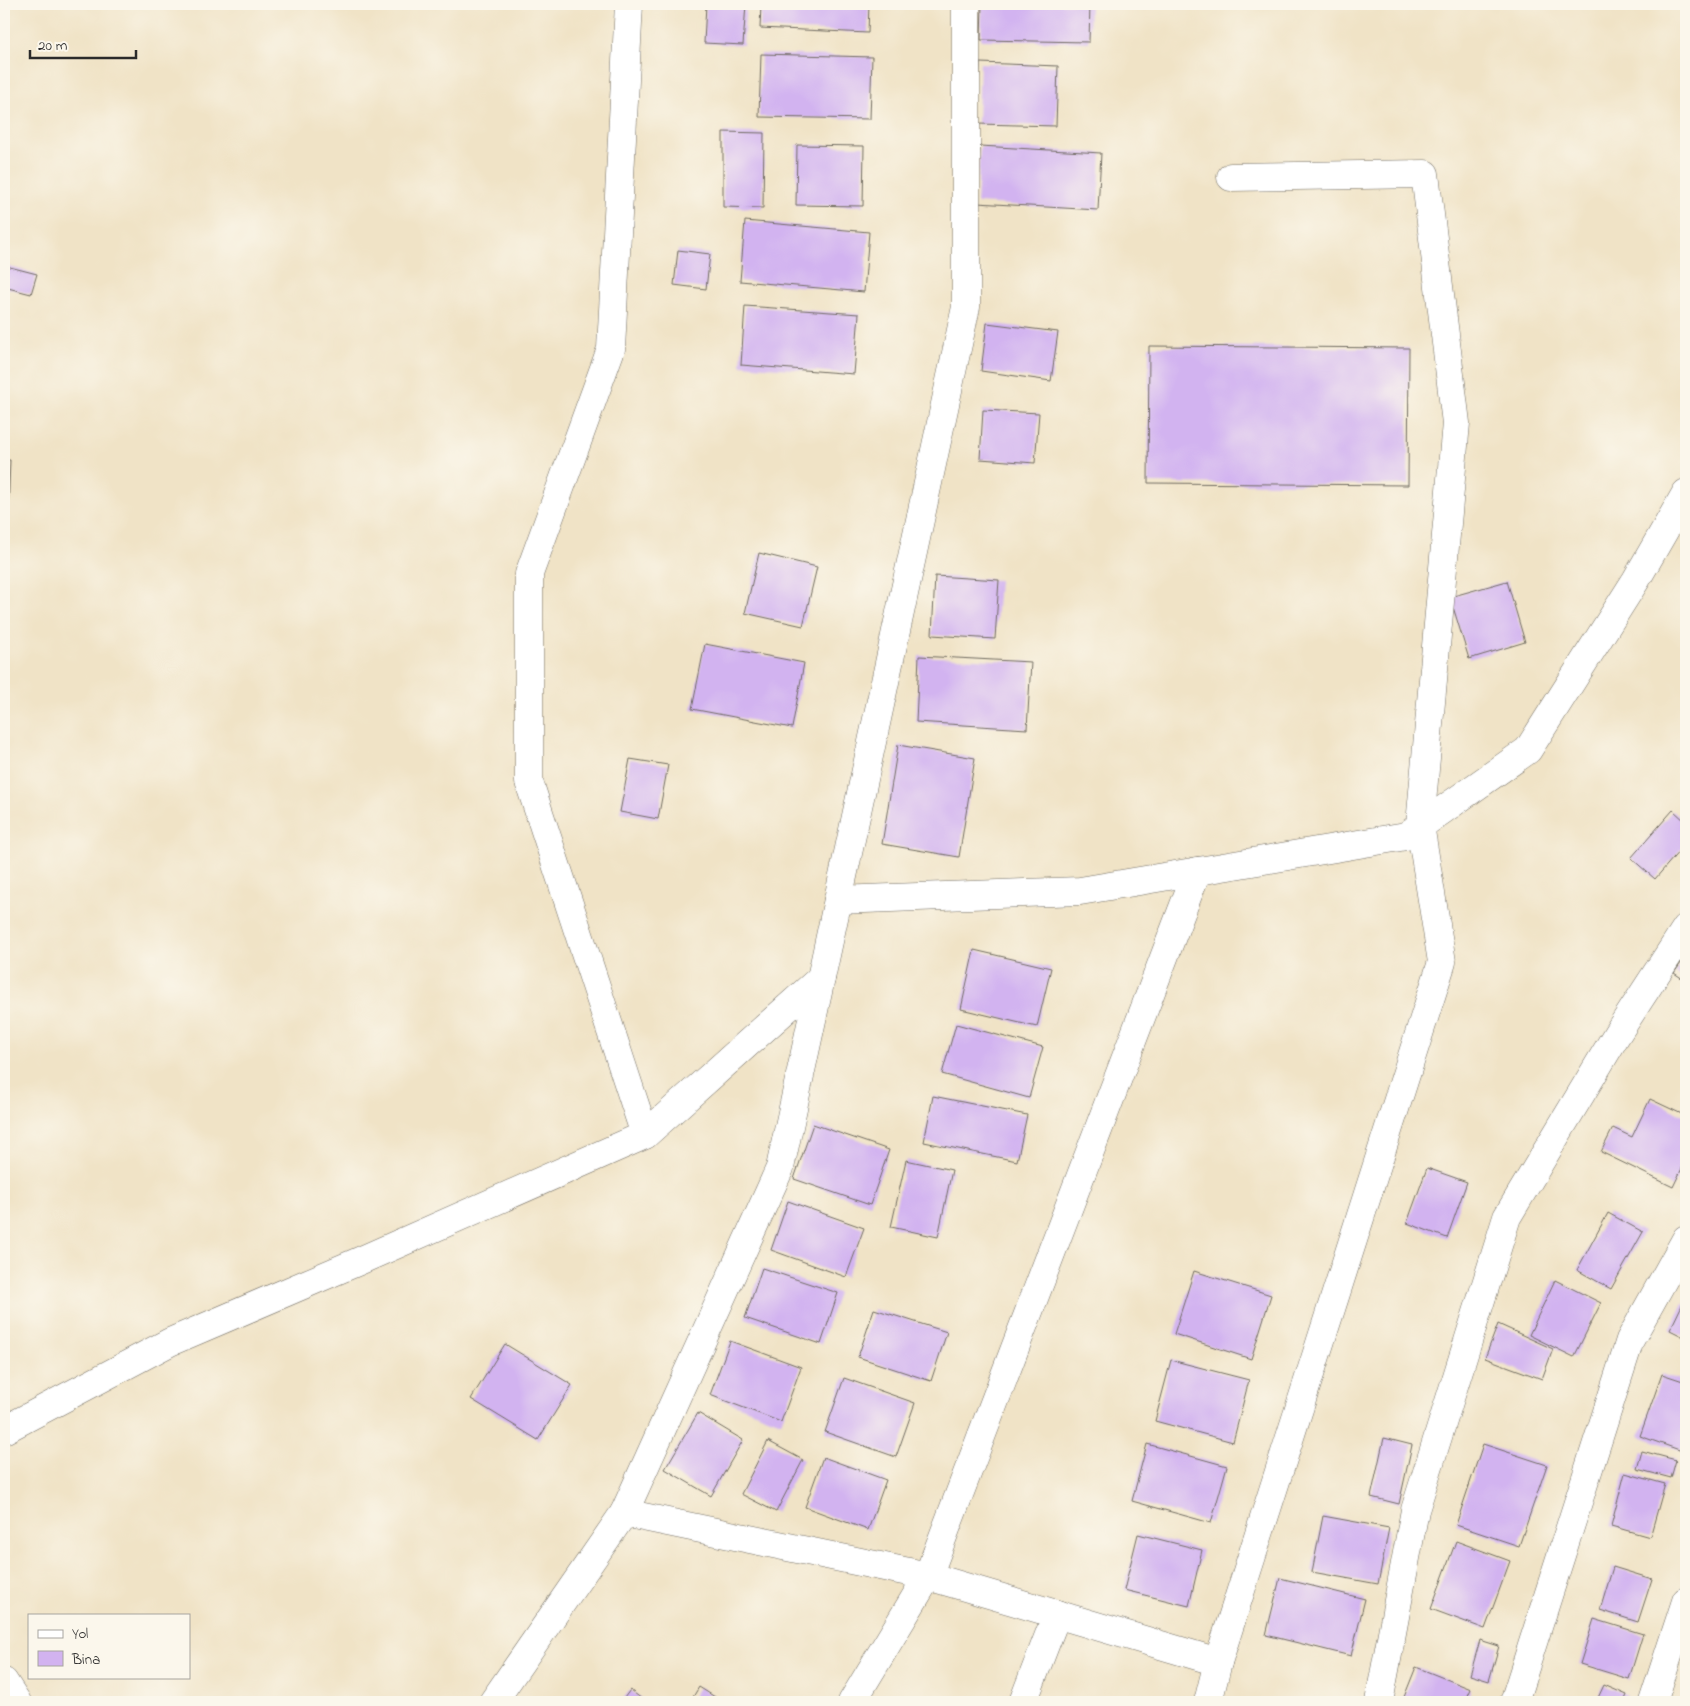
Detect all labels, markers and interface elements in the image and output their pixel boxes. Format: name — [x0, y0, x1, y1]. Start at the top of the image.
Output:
scale bar — [30, 28, 136, 60]
text: 20 m — [38, 35, 68, 57]
legend — [28, 1614, 190, 1678]
text: Yol — [72, 1623, 88, 1645]
text: Bina — [71, 1649, 100, 1671]

